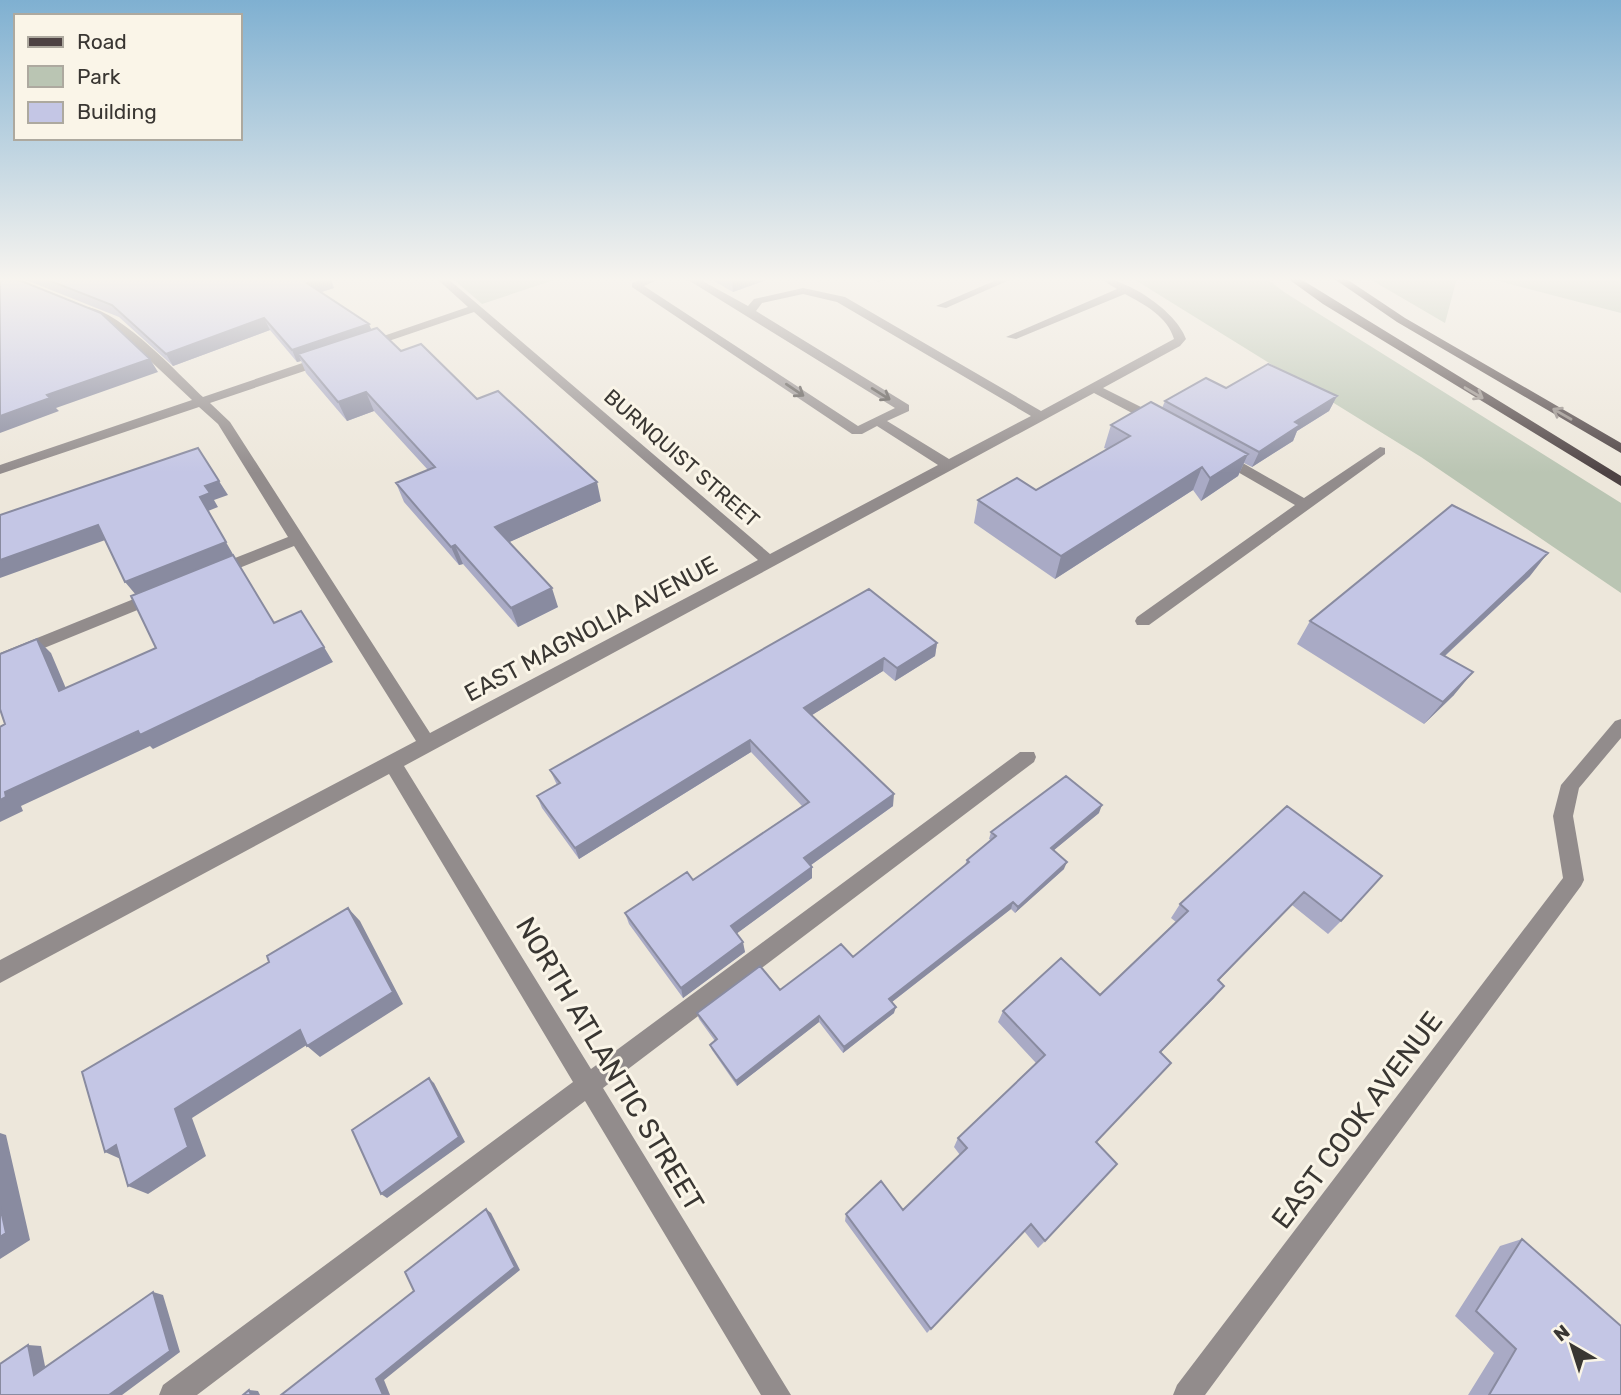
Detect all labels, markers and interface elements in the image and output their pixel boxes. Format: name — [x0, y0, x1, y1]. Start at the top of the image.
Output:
legend — [14, 14, 242, 140]
text: Road — [77, 29, 127, 54]
text: Park — [77, 64, 121, 89]
text: Building — [77, 99, 157, 124]
one-way arrow — [784, 383, 804, 397]
street label: BURNQUIST STREET — [599, 384, 765, 532]
one-way arrow — [1464, 386, 1484, 400]
one-way arrow — [871, 387, 891, 401]
one-way arrow — [1552, 407, 1573, 420]
street label: EAST MAGNOLIA AVENUE — [460, 550, 722, 708]
street label: NORTH ATLANTIC STREET — [509, 911, 711, 1217]
street label: EAST COOK AVENUE — [1265, 1005, 1449, 1235]
north arrow — [1537, 1311, 1607, 1381]
text: N — [1549, 1320, 1574, 1346]

